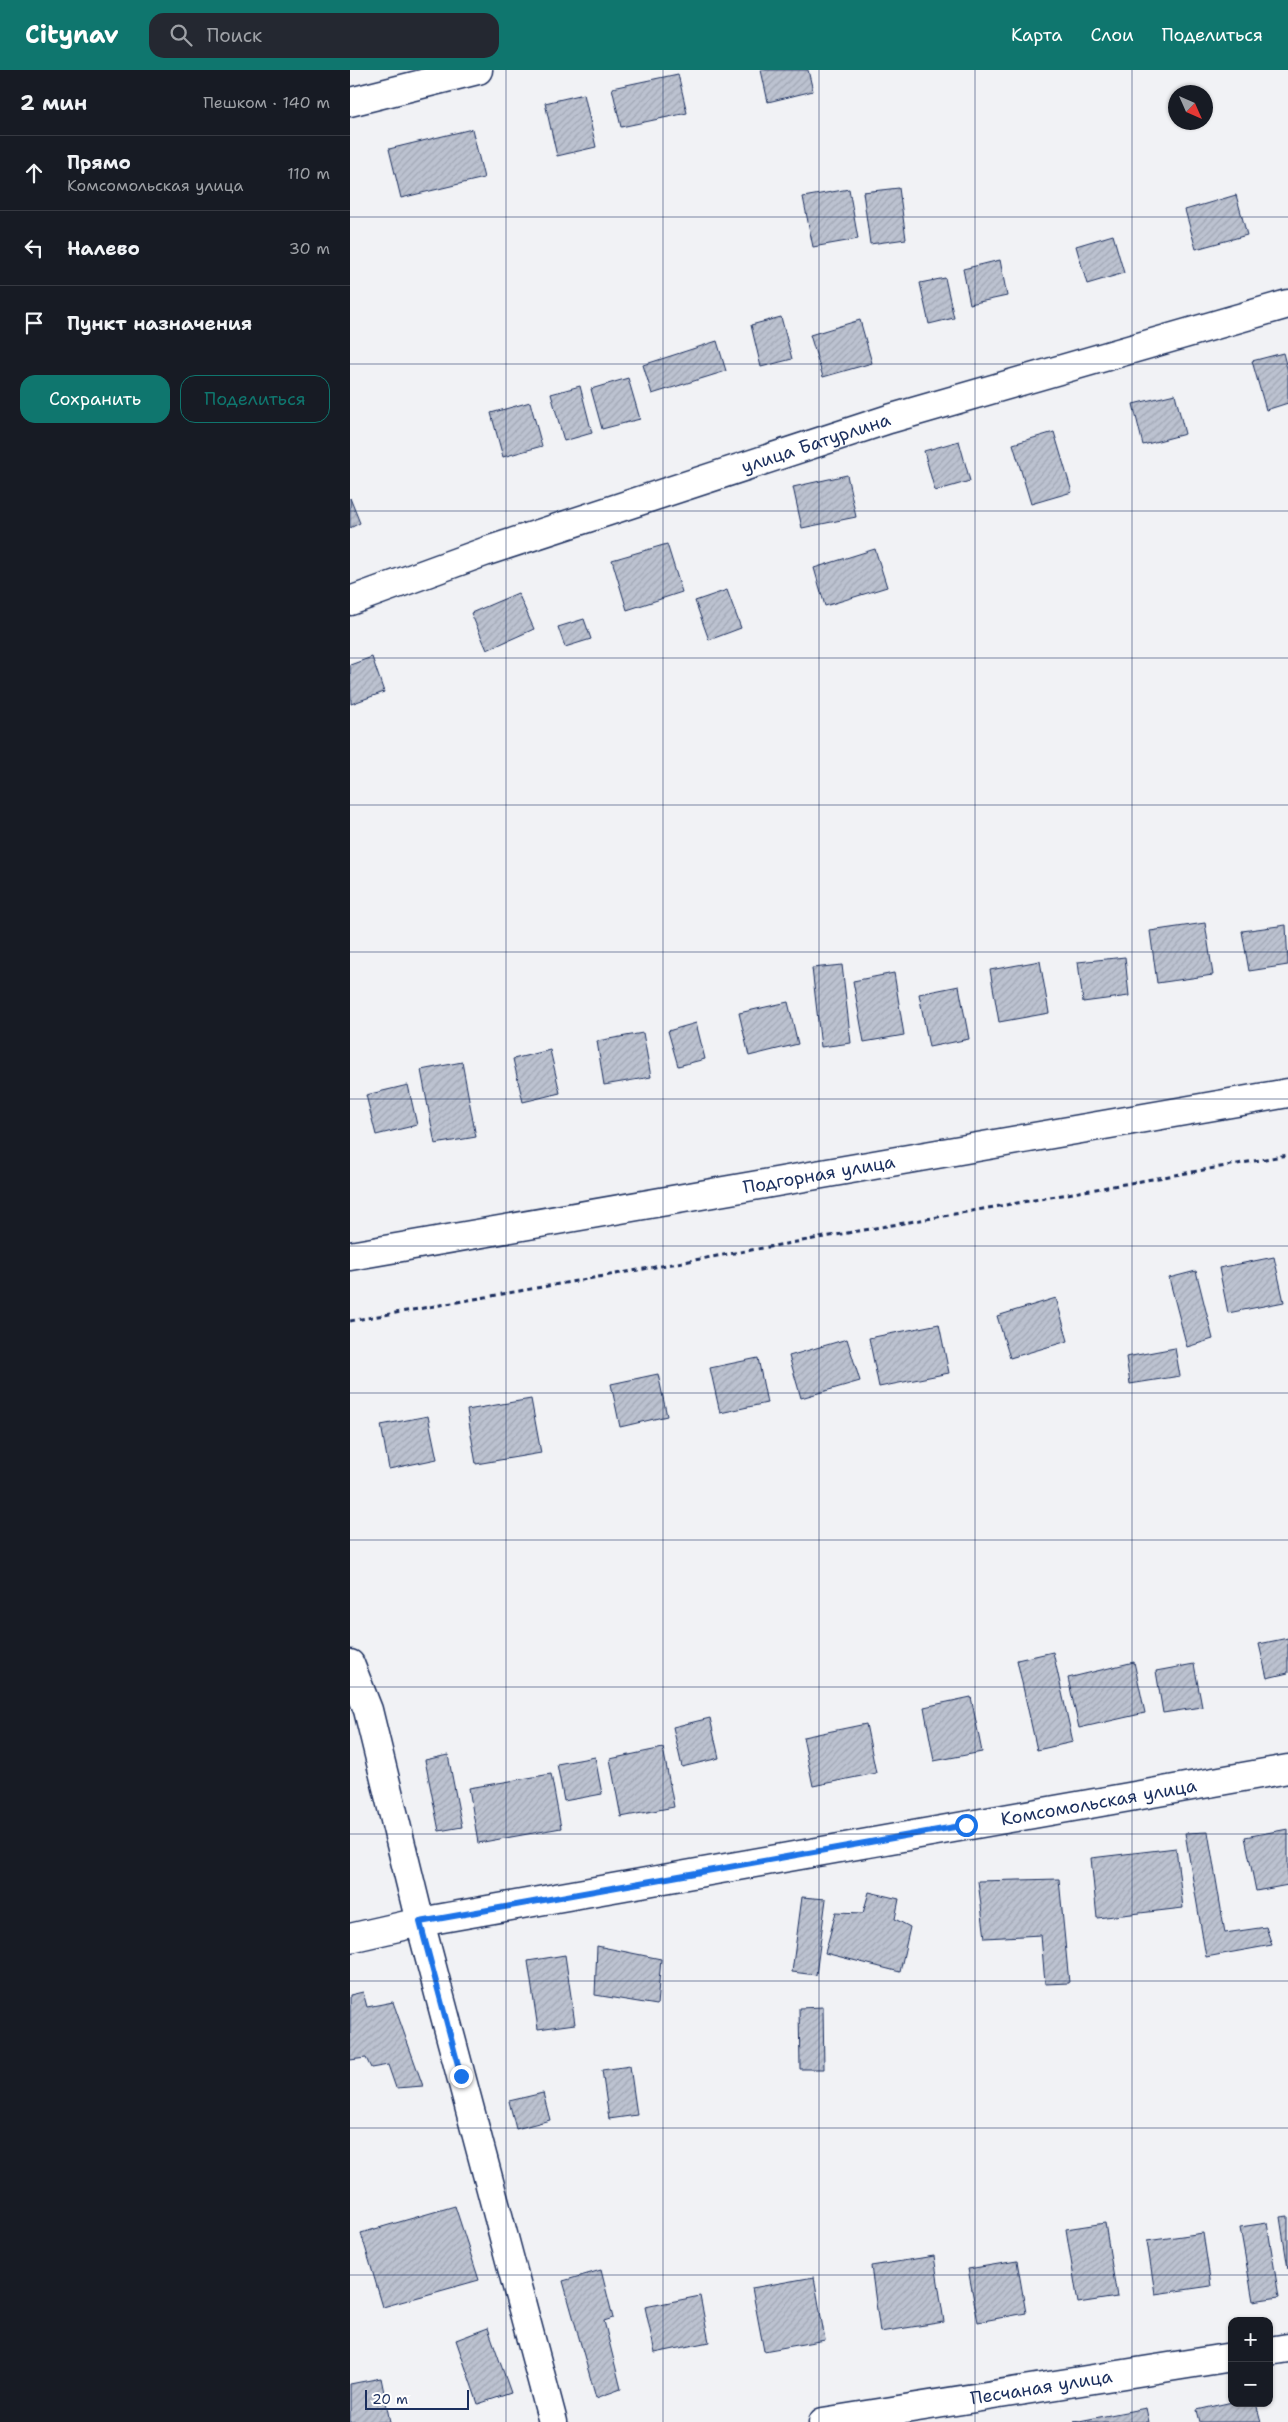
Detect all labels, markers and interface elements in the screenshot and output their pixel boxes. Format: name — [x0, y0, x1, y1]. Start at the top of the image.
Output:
search box — [149, 13, 499, 58]
text: Citynav — [25, 19, 119, 51]
icon: search — [167, 21, 195, 49]
text: Поиск — [207, 23, 262, 48]
text: Карта — [1011, 23, 1062, 47]
text: Слои — [1090, 23, 1134, 47]
text: Поделиться — [1162, 23, 1263, 47]
north arrow — [1168, 85, 1213, 130]
text: 2 мин — [20, 89, 87, 117]
text: Пешком · 140 m — [203, 92, 330, 113]
text: Прямо — [67, 150, 131, 175]
icon: ahead — [20, 159, 48, 187]
text: 110 m — [287, 163, 330, 184]
text: Комсомольская улица — [67, 175, 243, 196]
icon: left — [20, 234, 48, 262]
text: Налево — [67, 236, 140, 261]
text: 30 m — [289, 238, 330, 259]
icon: arrive — [20, 309, 48, 337]
text: Пункт назначения — [67, 311, 252, 336]
button: Сохранить — [20, 375, 170, 423]
button: Поделиться — [180, 375, 330, 423]
street label: улица Батурлина — [738, 407, 894, 479]
street label: Подгорная улица — [741, 1150, 897, 1199]
street label: Комсомольская улица — [999, 1773, 1199, 1831]
route start — [955, 1814, 978, 1837]
route end — [450, 2065, 473, 2088]
map controls — [1228, 2317, 1273, 2407]
button: + — [1228, 2317, 1273, 2362]
button: − — [1228, 2362, 1273, 2407]
street label: Песчаная улица — [969, 2364, 1114, 2410]
scale bar — [365, 2387, 469, 2410]
text: 20 m — [372, 2390, 408, 2408]

